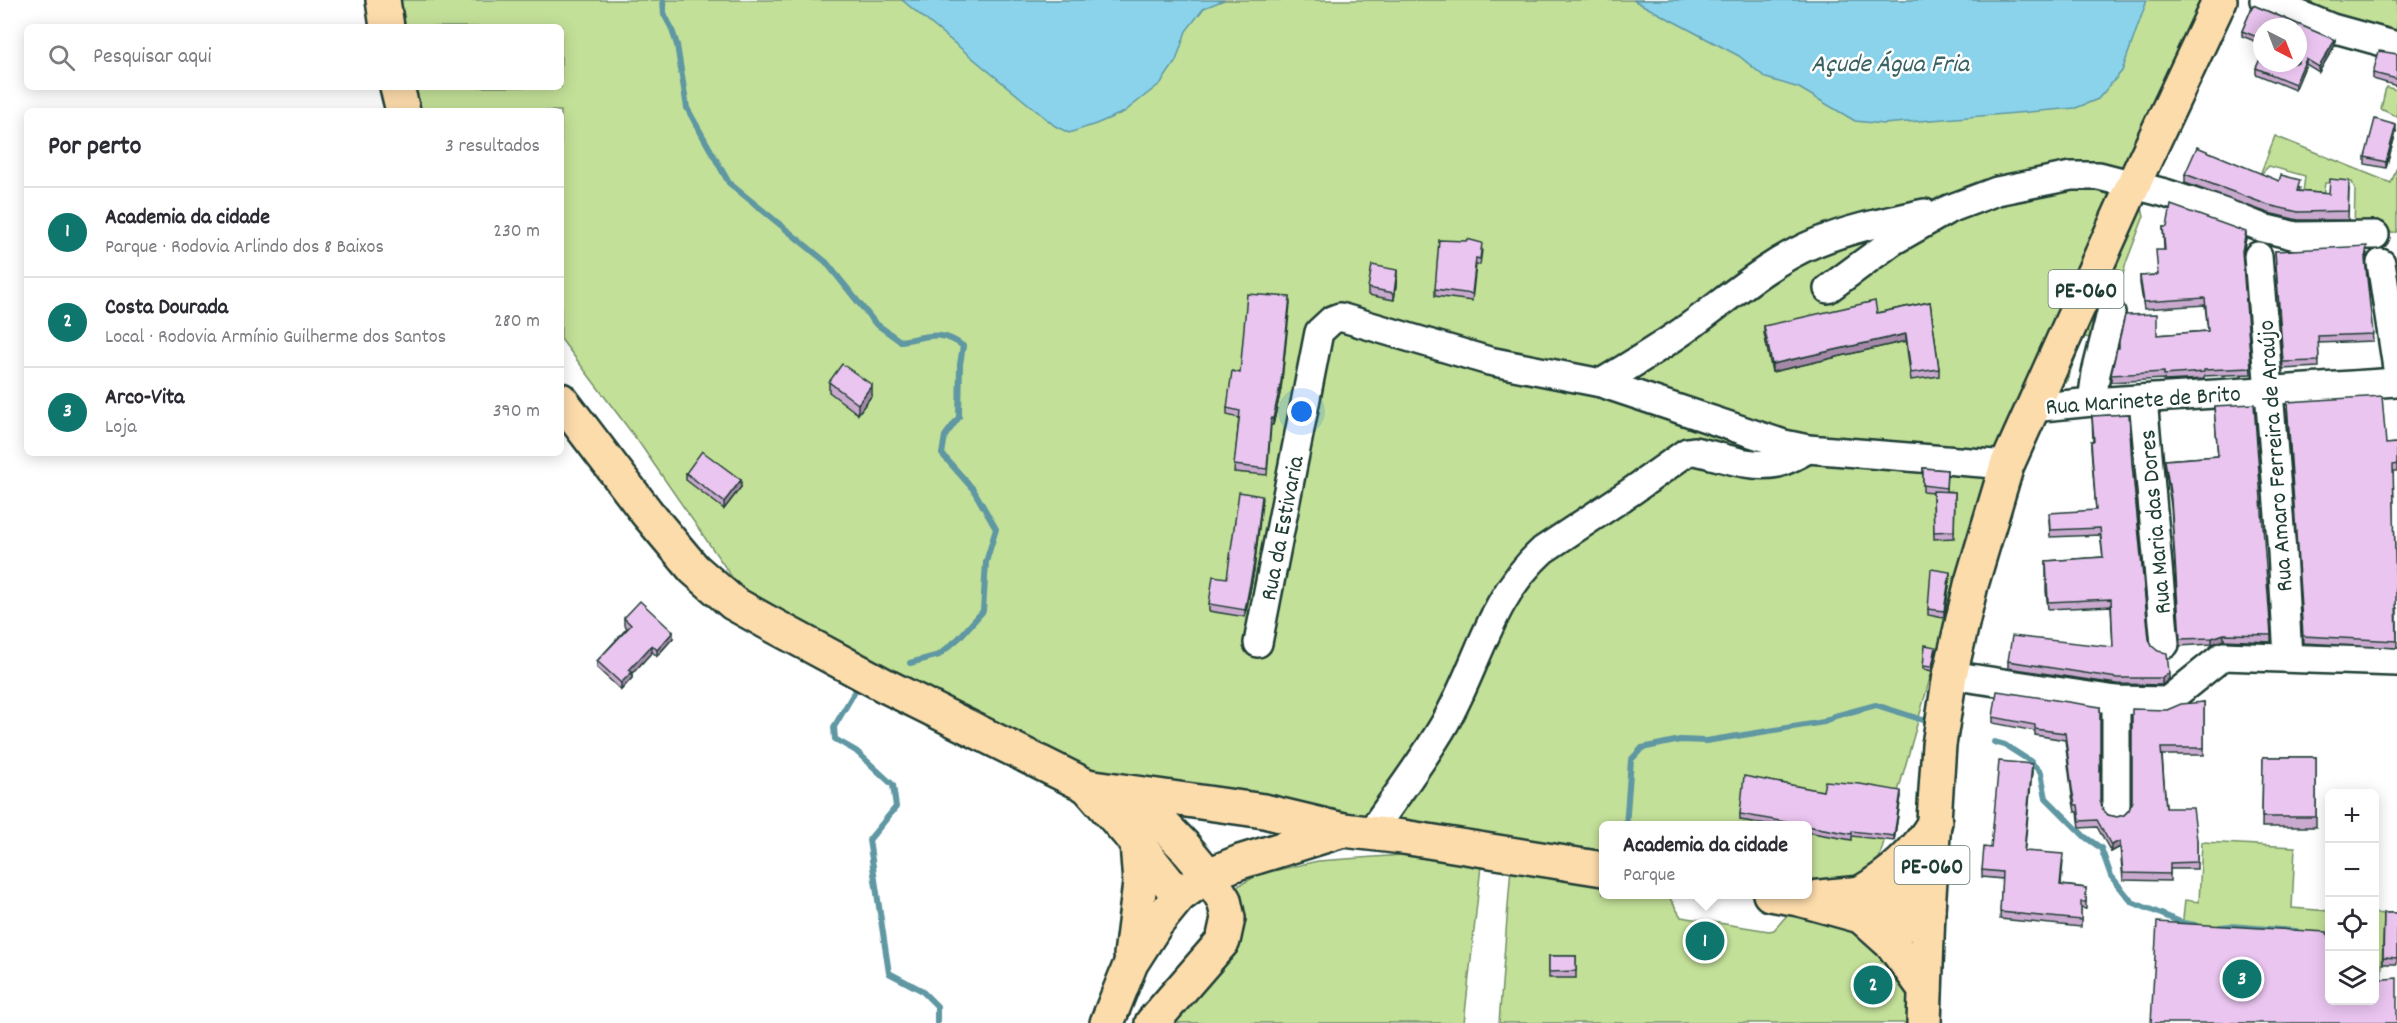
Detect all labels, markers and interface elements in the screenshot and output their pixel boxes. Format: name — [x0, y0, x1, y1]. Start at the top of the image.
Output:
north arrow — [2253, 18, 2307, 72]
search box — [24, 24, 564, 90]
icon: search — [45, 41, 78, 74]
text: Pesquisar aqui — [93, 42, 212, 73]
water label: Açude Água Fria — [1811, 47, 1971, 84]
text: Por perto — [48, 129, 141, 166]
text: 3 resultados — [445, 133, 540, 161]
text: Academia da cidade — [105, 203, 270, 234]
text: 1 — [65, 218, 70, 246]
text: 230 m — [493, 218, 540, 246]
text: Parque · Rodovia Arlindo dos 8 Baixos — [105, 234, 384, 262]
road number: PE-060 — [2048, 270, 2124, 308]
text: Costa Dourada — [105, 293, 228, 324]
text: 2 — [63, 308, 72, 336]
text: 280 m — [494, 308, 540, 336]
street label: Rua Amaro Ferreira de Araújo — [2251, 319, 2303, 593]
text: Local · Rodovia Armínio Guilherme dos Santos — [105, 324, 446, 352]
street label: Rua Marinete de Brito — [2045, 378, 2242, 426]
text: Arco-Vita — [105, 383, 184, 414]
your location — [1287, 397, 1316, 426]
text: 3 — [63, 398, 72, 426]
text: 390 m — [493, 398, 540, 426]
text: Loja — [105, 414, 137, 442]
street label: Rua Maria das Dores — [2132, 428, 2182, 615]
street label: Rua da Estivaria — [1253, 453, 1315, 604]
map controls — [2325, 789, 2379, 1005]
button: + — [2325, 789, 2379, 843]
popup — [1599, 821, 1812, 899]
text: Academia da cidade — [1623, 831, 1788, 862]
button: − — [2325, 843, 2379, 897]
road number: PE-060 — [1894, 846, 1970, 884]
text: Parque — [1623, 862, 1675, 890]
button: locate — [2325, 897, 2379, 951]
pin: 1 — [1686, 918, 1724, 964]
button: layers — [2325, 951, 2379, 1005]
pin: 3 — [2222, 956, 2262, 1002]
pin: 2 — [1854, 962, 1892, 1008]

